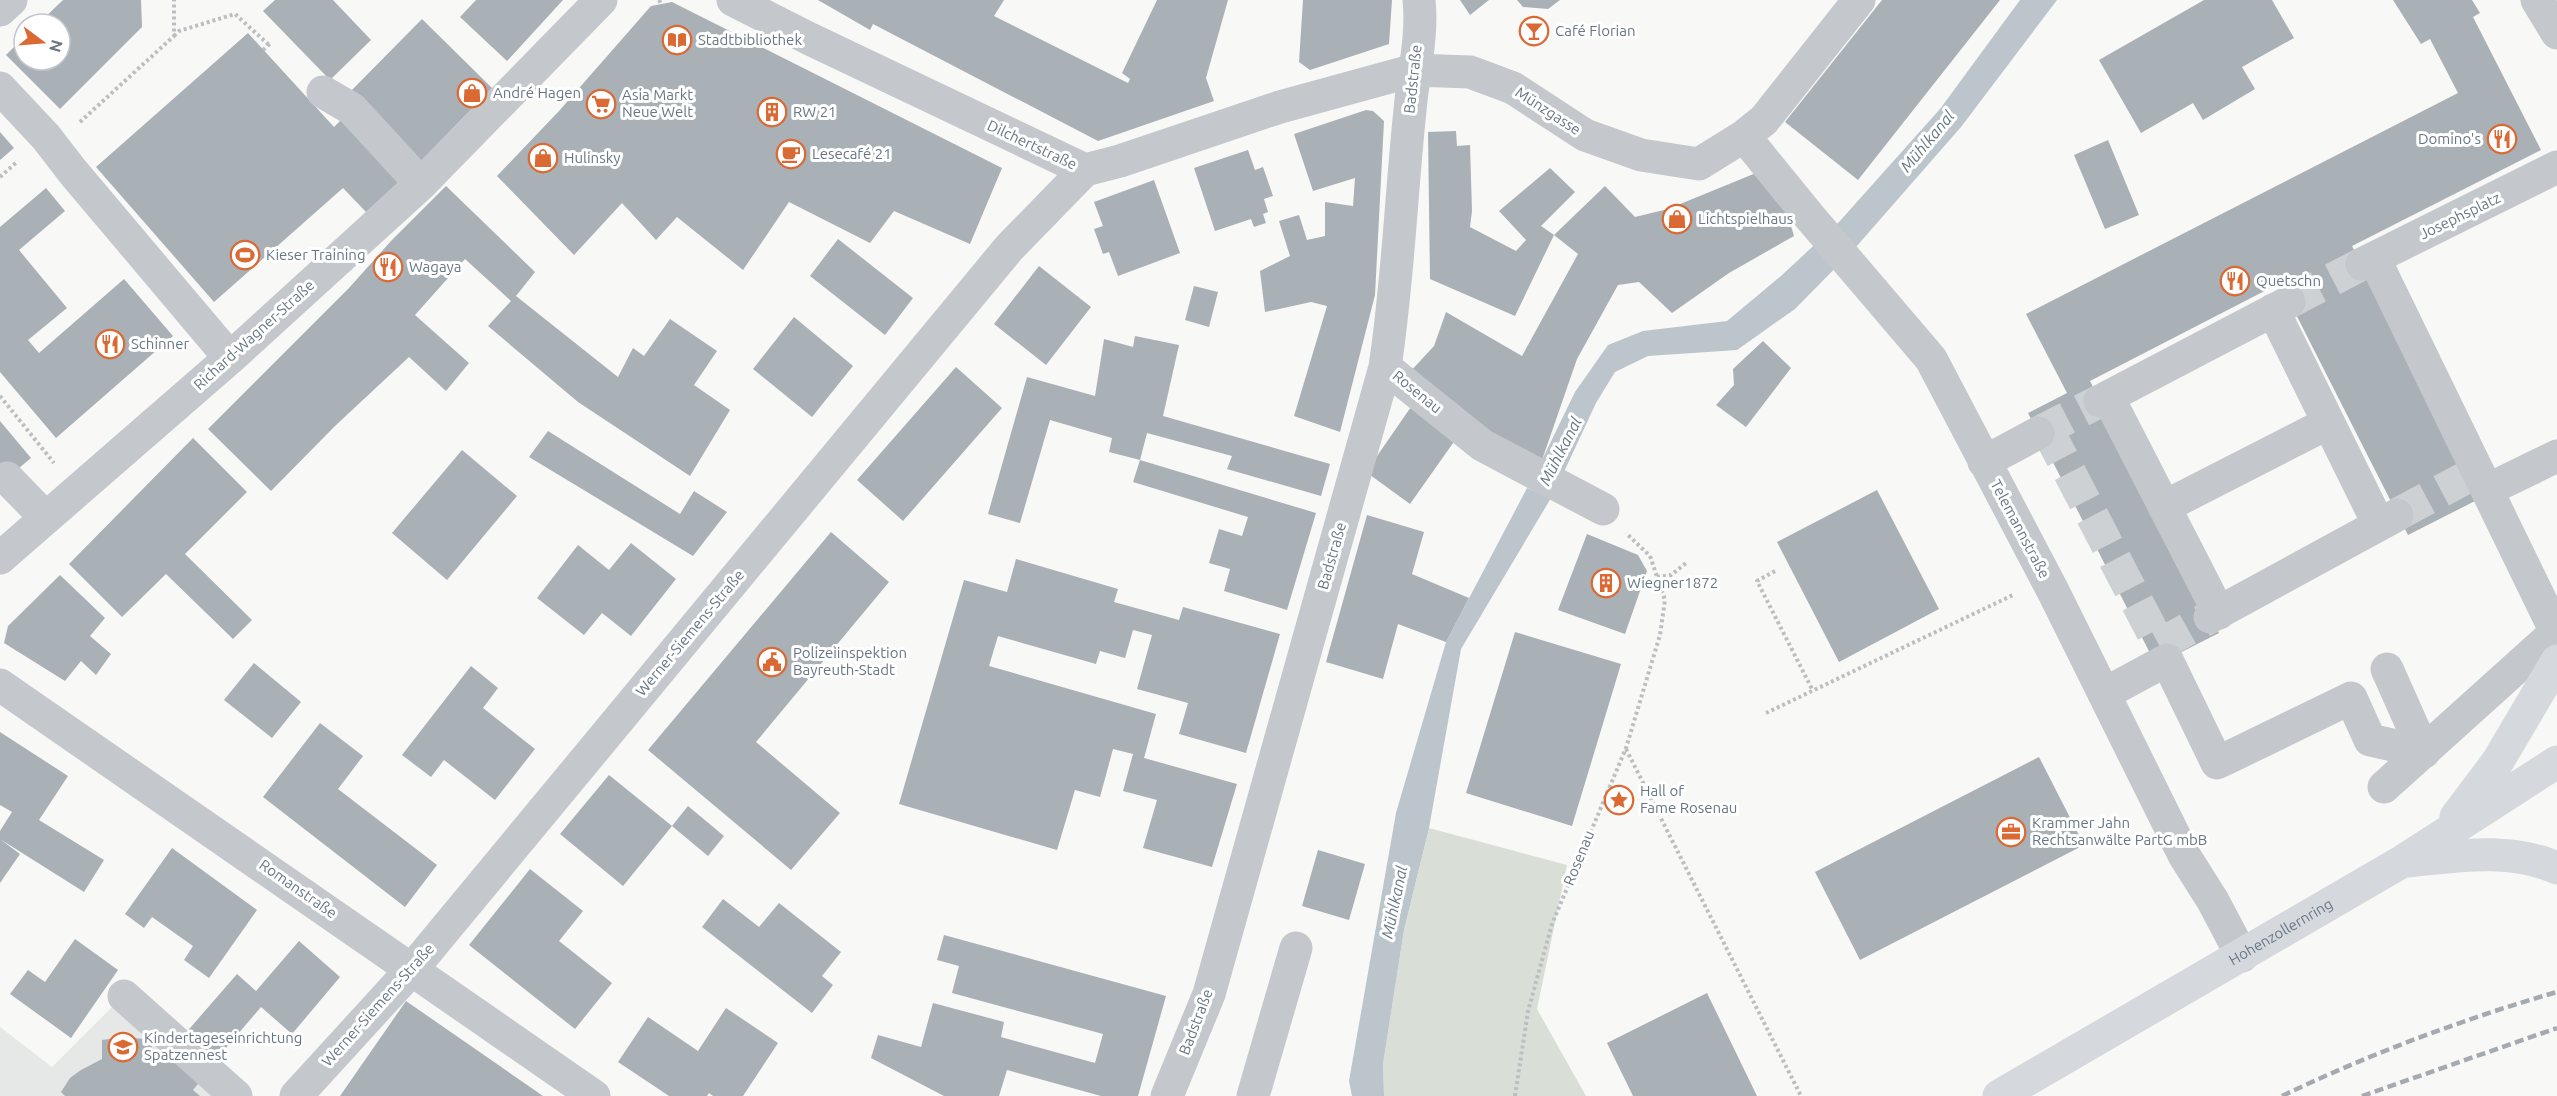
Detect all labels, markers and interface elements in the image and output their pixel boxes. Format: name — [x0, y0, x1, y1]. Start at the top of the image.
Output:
north arrow — [12, 12, 72, 72]
bar icon: Café Florian — [1518, 15, 1550, 47]
place label: Café Florian — [1555, 22, 1636, 39]
library icon: Stadtbibliothek — [661, 24, 693, 56]
place label: Stadtbibliothek — [698, 31, 802, 48]
text: N — [46, 38, 67, 54]
street label: Badstraße — [1400, 44, 1425, 114]
shop icon: André Hagen — [456, 77, 488, 109]
street label: Münzgasse — [1512, 83, 1584, 138]
place label: André Hagen — [493, 84, 581, 101]
place label: Asia Markt Neue Welt — [622, 86, 693, 120]
supermarket icon: Asia Markt Neue Welt — [585, 88, 617, 120]
building icon: RW 21 — [756, 96, 788, 128]
place label: RW 21 — [793, 103, 837, 120]
water label: Mühlkanal — [1896, 106, 1958, 175]
street label: Dilchertstraße — [985, 116, 1080, 173]
restaurant icon: Domino's — [2486, 123, 2518, 155]
place label: Domino's — [2418, 130, 2481, 147]
cafe icon: Lesecafé 21 — [775, 138, 807, 170]
shop icon: Hulinsky — [527, 142, 559, 174]
place label: Lesecafé 21 — [812, 145, 892, 162]
place label: Hulinsky — [564, 149, 621, 166]
street label: Josephsplatz — [2416, 189, 2503, 242]
shop icon: Lichtspielhaus — [1661, 203, 1693, 235]
place label: Lichtspielhaus — [1698, 210, 1793, 227]
sports icon: Kieser Training — [229, 239, 261, 271]
place label: Kieser Training — [266, 246, 366, 263]
restaurant icon: Wagaya — [372, 251, 404, 283]
place label: Wagaya — [409, 258, 462, 275]
restaurant icon: Quetschn — [2219, 265, 2251, 297]
place label: Quetschn — [2256, 272, 2321, 289]
street label: Richard-Wagner-Straße — [190, 276, 317, 393]
restaurant icon: Schinner — [94, 328, 126, 360]
place label: Schinner — [131, 335, 189, 352]
street label: Rosenau — [1390, 367, 1445, 416]
water label: Mühlkanal — [1535, 413, 1585, 488]
street label: Telemannstraße — [1987, 477, 2054, 581]
street label: Badstraße — [1314, 520, 1349, 591]
street label: Werner-Siemens-Straße — [632, 566, 747, 699]
building icon: Wiegner1872 — [1590, 567, 1622, 599]
place label: Wiegner1872 — [1627, 574, 1718, 591]
place label: Polizeiinspektion Bayreuth-Stadt — [793, 644, 907, 678]
public building icon: Polizeiinspektion Bayreuth-Stadt — [756, 646, 788, 678]
place label: Hall of Fame Rosenau — [1640, 782, 1737, 816]
place icon: Hall of Fame Rosenau — [1603, 784, 1635, 816]
place label: Krammer Jahn Rechtsanwälte PartG mbB — [2032, 814, 2207, 848]
office icon: Krammer Jahn Rechtsanwälte PartG mbB — [1995, 816, 2027, 848]
street label: Rosenau — [1560, 828, 1597, 888]
street label: Romanstraße — [256, 856, 340, 921]
water label: Mühlkanal — [1377, 863, 1411, 940]
street label: Hohenzollernring — [2226, 895, 2335, 968]
street label: Werner-Siemens-Straße — [318, 940, 437, 1069]
street label: Badstraße — [1175, 987, 1216, 1057]
place label: Kindertageseinrichtung Spatzennest — [144, 1029, 302, 1063]
school or university icon: Kindertageseinrichtung Spatzennest — [107, 1031, 139, 1063]

